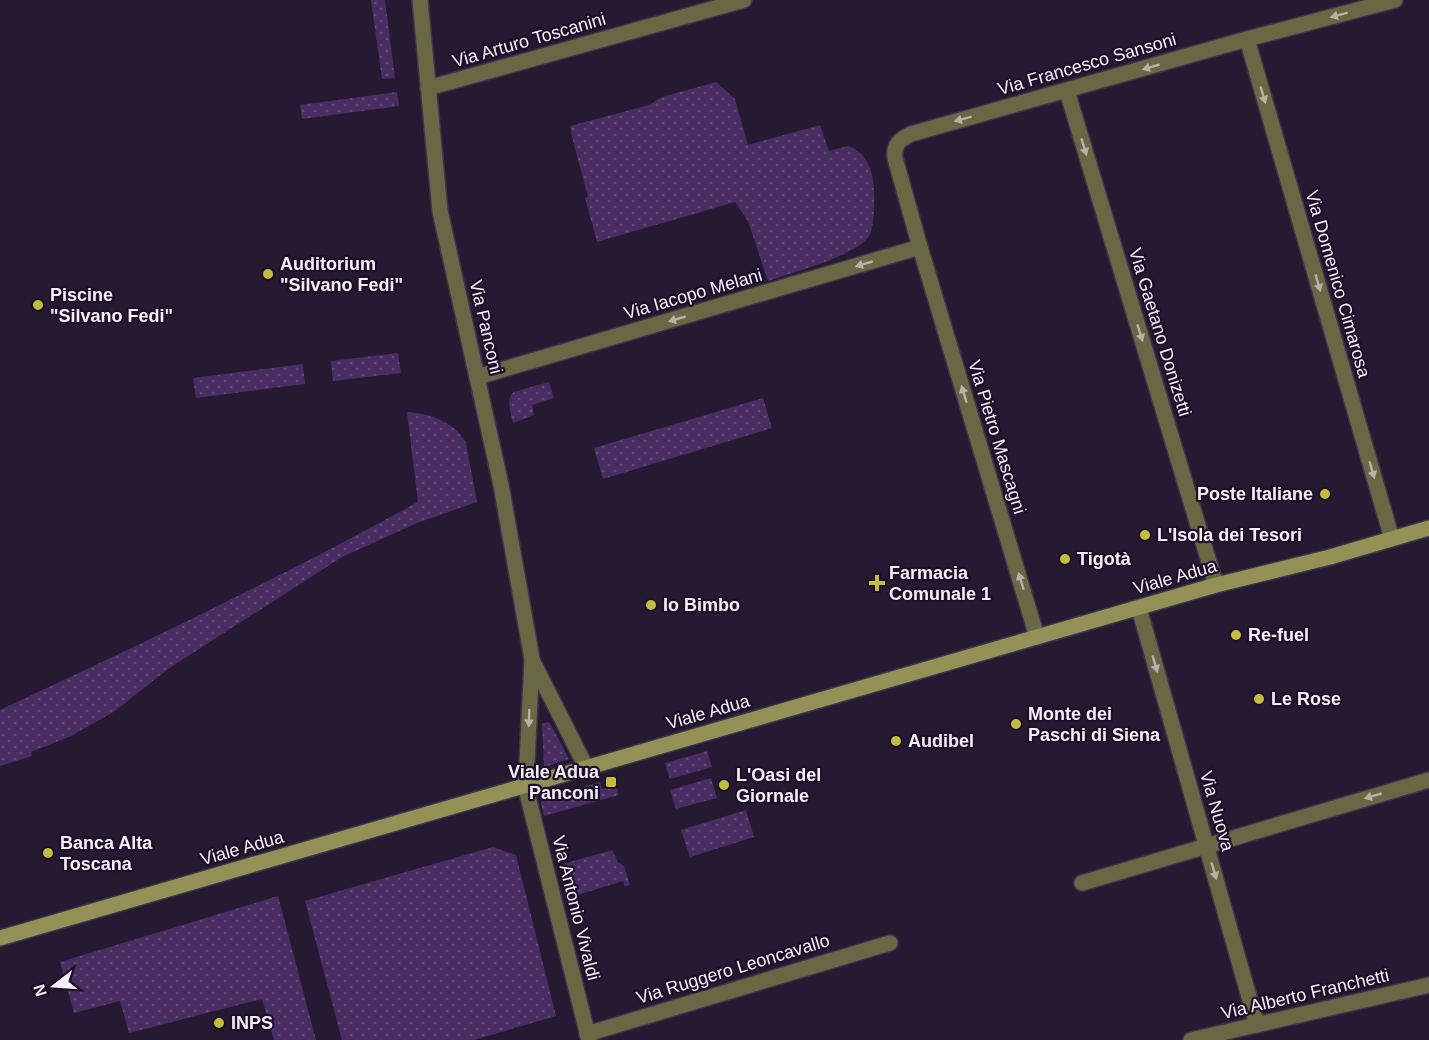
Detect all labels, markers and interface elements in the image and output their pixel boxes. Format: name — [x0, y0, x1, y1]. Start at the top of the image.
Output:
street label: Via Arturo Toscanini — [450, 9, 608, 71]
one-way arrow — [1329, 11, 1347, 20]
street label: Via Francesco Sansoni — [995, 29, 1179, 99]
one-way arrow — [1142, 63, 1160, 72]
one-way arrow — [1259, 86, 1269, 104]
one-way arrow — [954, 115, 972, 125]
one-way arrow — [1080, 138, 1089, 156]
street label: Via Domenico Cimarosa — [1302, 188, 1375, 381]
street label: Via Gaetano Donizetti — [1125, 246, 1195, 418]
place label: Auditorium "Silvano Fedi" — [280, 254, 403, 295]
one-way arrow — [855, 260, 873, 269]
street label: Via Iacopo Melani — [622, 265, 764, 323]
marker: Auditorium "Silvano Fedi" — [261, 267, 275, 281]
one-way arrow — [1314, 274, 1323, 292]
street label: Via Panconi — [465, 278, 507, 376]
place label: Piscine "Silvano Fedi" — [50, 285, 173, 326]
marker: Piscine "Silvano Fedi" — [31, 298, 45, 312]
one-way arrow — [668, 315, 686, 324]
one-way arrow — [1136, 324, 1145, 342]
street label: Via Pietro Mascagni — [964, 358, 1030, 516]
one-way arrow — [959, 385, 968, 403]
one-way arrow — [1368, 461, 1377, 479]
place label: Poste Italiane — [1197, 484, 1313, 504]
marker: Poste Italiane — [1318, 487, 1332, 501]
place label: L'Isola dei Tesori — [1157, 525, 1302, 545]
marker: L'Isola dei Tesori — [1138, 528, 1152, 542]
place label: Tigotà — [1077, 549, 1132, 569]
marker: Tigotà — [1058, 552, 1072, 566]
street label: Viale Adua — [1131, 555, 1220, 598]
place label: Farmacia Comunale 1 — [889, 563, 991, 604]
one-way arrow — [1016, 572, 1025, 590]
marker: Farmacia Comunale 1 — [870, 576, 884, 590]
place label: Io Bimbo — [663, 595, 740, 615]
marker: Io Bimbo — [644, 598, 658, 612]
place label: Re-fuel — [1248, 625, 1309, 645]
marker: Re-fuel — [1229, 628, 1243, 642]
one-way arrow — [1151, 655, 1160, 673]
place label: Le Rose — [1271, 689, 1341, 709]
street label: Viale Adua — [664, 690, 753, 733]
marker: Le Rose — [1252, 692, 1266, 706]
place label: Monte dei Paschi di Siena — [1028, 704, 1161, 745]
one-way arrow — [525, 708, 534, 727]
marker: Monte dei Paschi di Siena — [1009, 717, 1023, 731]
place label: Audibel — [908, 731, 974, 751]
marker: Audibel — [889, 734, 903, 748]
place label: Viale Adua Panconi — [508, 762, 600, 803]
place label: L'Oasi del Giornale — [736, 765, 821, 806]
street label: Via Nuova — [1196, 768, 1238, 854]
marker: Viale Adua Panconi — [604, 775, 618, 789]
marker: L'Oasi del Giornale — [717, 778, 731, 792]
one-way arrow — [1364, 792, 1382, 801]
street label: Viale Adua — [198, 826, 287, 869]
place label: Banca Alta Toscana — [60, 833, 153, 874]
street label: Via Antonio Vivaldi — [548, 834, 604, 982]
marker: Banca Alta Toscana — [41, 846, 55, 860]
one-way arrow — [1210, 862, 1220, 881]
street label: Via Ruggero Leoncavallo — [634, 930, 832, 1008]
north arrow — [24, 956, 84, 1016]
street label: Via Alberto Franchetti — [1219, 965, 1391, 1023]
text: N — [30, 982, 50, 998]
place label: INPS — [231, 1013, 273, 1033]
marker: INPS — [212, 1016, 226, 1030]

